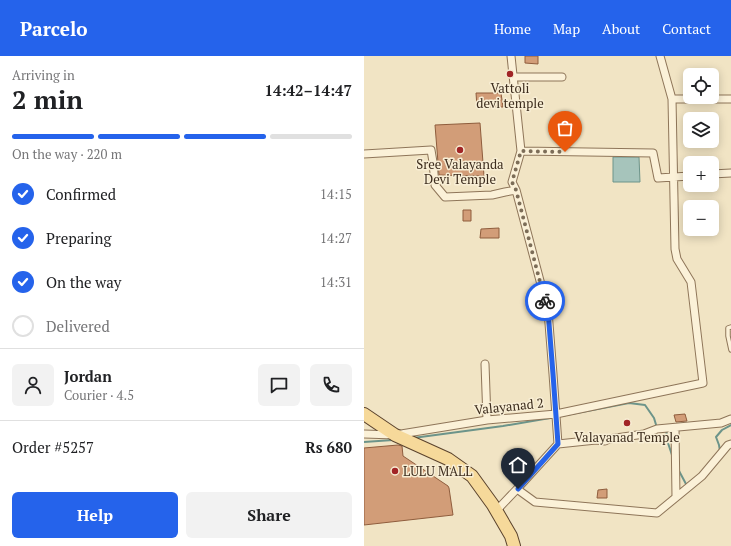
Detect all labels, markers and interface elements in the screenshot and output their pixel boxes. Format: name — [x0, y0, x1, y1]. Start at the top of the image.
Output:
text: Parcelo — [20, 16, 88, 41]
text: Home — [494, 19, 531, 38]
text: Map — [553, 19, 580, 38]
text: About — [602, 19, 640, 38]
text: Contact — [662, 19, 711, 38]
text: Arriving in — [12, 66, 75, 84]
map controls — [683, 68, 719, 236]
button: locate — [683, 68, 719, 104]
marker: Vattoli devi temple — [505, 69, 515, 79]
place label: Vattoli devi temple — [476, 79, 544, 112]
text: 14:42–14:47 — [265, 80, 352, 100]
text: 2 min — [12, 82, 83, 116]
pin — [548, 111, 582, 152]
button: layers — [683, 112, 719, 148]
icon: bag — [554, 117, 576, 139]
text: On the way · 220 m — [12, 145, 122, 163]
marker: Sree Valayanda Devi Temple — [455, 145, 465, 155]
place label: Sree Valayanda Devi Temple — [416, 155, 504, 188]
button: + — [683, 156, 719, 192]
icon: check — [12, 183, 34, 205]
text: Confirmed — [46, 184, 116, 204]
text: 14:15 — [320, 185, 352, 203]
button: − — [683, 200, 719, 236]
icon: check — [12, 227, 34, 249]
text: Preparing — [46, 228, 111, 248]
text: 14:27 — [320, 229, 352, 247]
icon: check — [12, 271, 34, 293]
text: On the way — [46, 272, 121, 292]
text: 14:31 — [320, 273, 352, 291]
courier — [525, 281, 565, 321]
icon: bike — [534, 290, 556, 312]
text: Delivered — [46, 316, 110, 336]
button: person — [12, 364, 54, 406]
button: chat — [258, 364, 300, 406]
button: phone — [310, 364, 352, 406]
text: Jordan — [64, 366, 112, 386]
text: Courier · 4.5 — [64, 386, 134, 404]
street label: Valayanad 2 — [473, 393, 545, 419]
marker: Valayanad Temple — [622, 418, 632, 428]
place label: Valayanad Temple — [574, 428, 680, 446]
text: Order #5257 — [12, 437, 94, 457]
text: Rs 680 — [305, 437, 352, 457]
pin — [501, 448, 535, 489]
icon: home — [507, 454, 529, 476]
place label: LULU MALL — [403, 462, 472, 480]
marker: LULU MALL — [390, 466, 400, 476]
button: Help — [12, 492, 178, 538]
button: Share — [186, 492, 352, 538]

